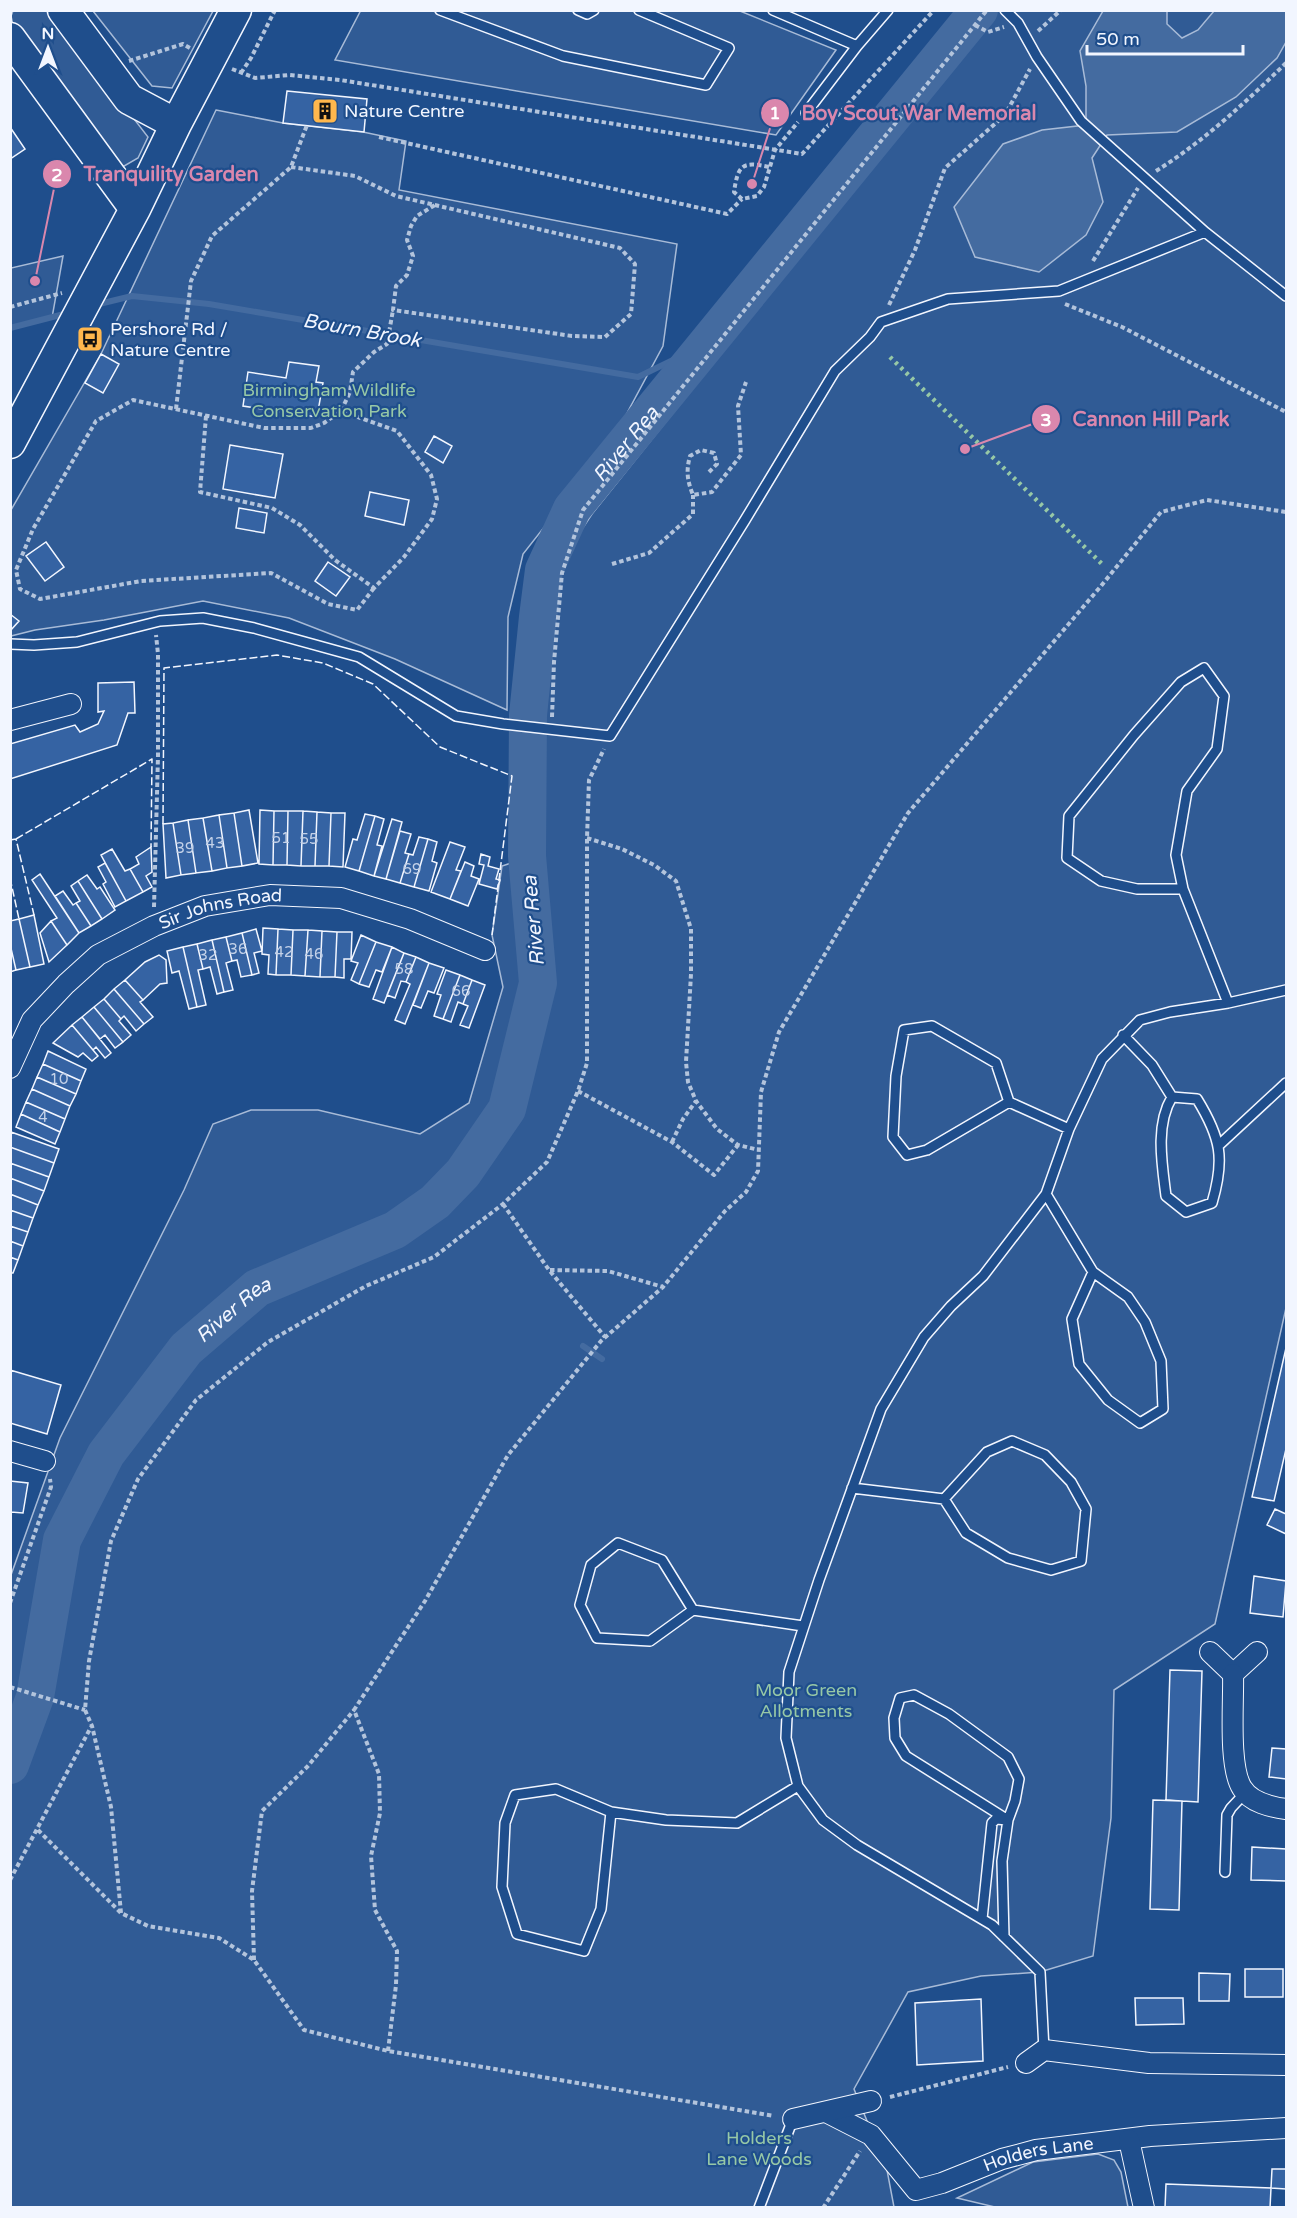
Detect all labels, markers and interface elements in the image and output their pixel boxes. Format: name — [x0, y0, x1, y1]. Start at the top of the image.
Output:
north arrow — [18, 18, 78, 78]
scale bar — [1087, 18, 1243, 56]
text: N — [42, 24, 54, 44]
text: 50 m — [1096, 28, 1140, 50]
callout: Boy Scout War Memorial — [760, 94, 1049, 132]
building icon: Nature Centre — [310, 96, 340, 126]
place label: Nature Centre — [344, 100, 465, 122]
text: 1 — [769, 102, 781, 124]
text: Boy Scout War Memorial — [801, 102, 1037, 126]
callout: Tranquility Garden — [42, 155, 271, 193]
text: Tranquility Garden — [82, 163, 259, 187]
text: 2 — [51, 164, 63, 186]
water label: Bourn Brook — [301, 309, 425, 354]
place label: Pershore Rd / Nature Centre — [110, 318, 231, 361]
bus stop icon: Pershore Rd / Nature Centre — [75, 324, 105, 354]
park label: Birmingham Wildlife Conservation Park — [242, 379, 416, 422]
callout: Cannon Hill Park — [1031, 400, 1241, 438]
water label: River Rea — [588, 401, 664, 487]
text: Cannon Hill Park — [1073, 408, 1229, 432]
text: 3 — [1040, 409, 1052, 431]
house number: 51 — [272, 829, 290, 847]
house number: 55 — [300, 830, 318, 848]
house number: 43 — [206, 834, 224, 852]
house number: 39 — [176, 839, 194, 857]
house number: 69 — [403, 860, 421, 878]
water label: River Rea — [518, 874, 550, 967]
street label: Sir Johns Road — [156, 884, 283, 934]
house number: 36 — [229, 940, 247, 958]
house number: 42 — [275, 943, 293, 961]
house number: 46 — [305, 945, 323, 963]
house number: 32 — [199, 946, 217, 964]
house number: 58 — [395, 960, 413, 978]
house number: 66 — [452, 982, 470, 1000]
house number: 10 — [50, 1070, 68, 1088]
house number: 4 — [38, 1108, 48, 1126]
water label: River Rea — [191, 1272, 275, 1348]
park label: Moor Green Allotments — [755, 1679, 857, 1722]
park label: Holders Lane Woods — [706, 2127, 812, 2170]
street label: Holders Lane — [980, 2132, 1095, 2176]

